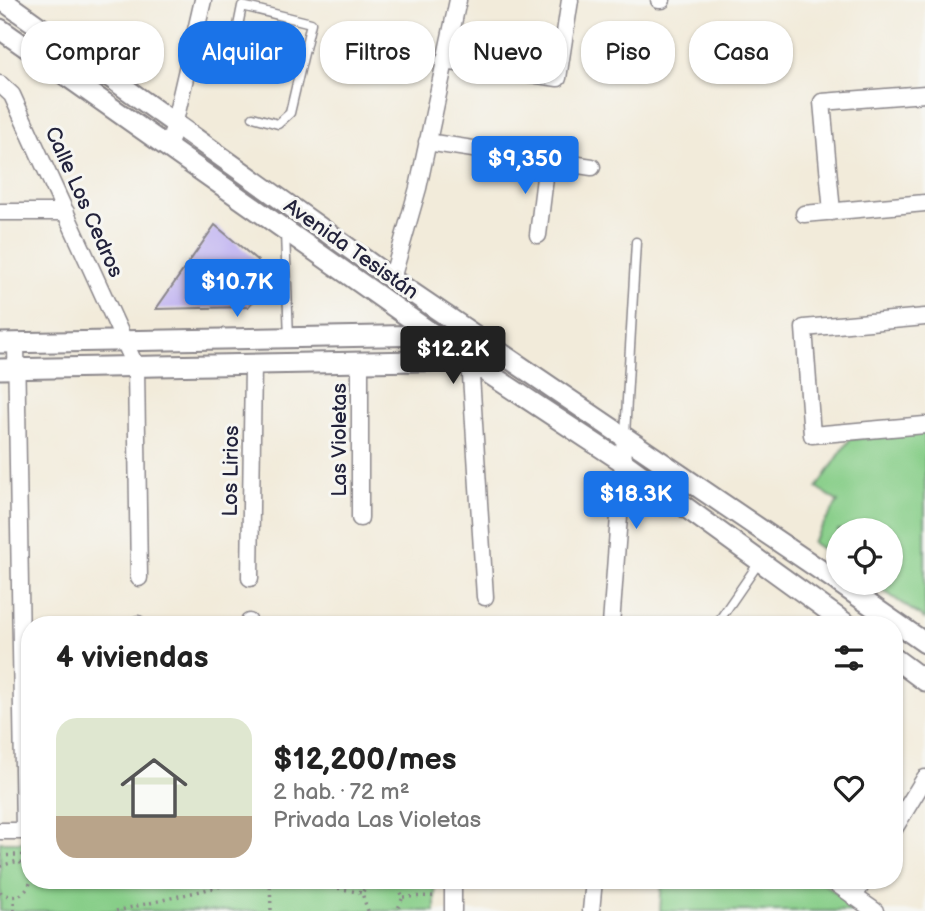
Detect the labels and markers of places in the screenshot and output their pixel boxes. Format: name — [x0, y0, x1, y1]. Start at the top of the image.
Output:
pin: $9,350 — [468, 136, 582, 196]
pin: $10.7K — [180, 260, 294, 319]
pin: $12.2K — [396, 326, 510, 386]
pin: $18.3K — [579, 472, 693, 531]

